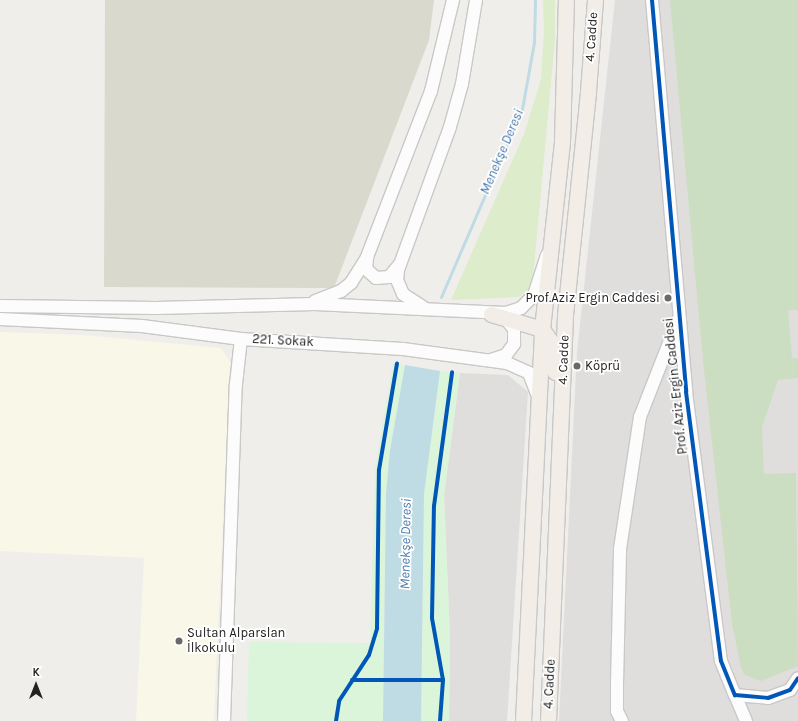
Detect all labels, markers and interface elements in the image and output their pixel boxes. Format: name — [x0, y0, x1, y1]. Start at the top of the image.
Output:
street label: 4. Cadde — [582, 12, 602, 62]
water label: Menekşe Deresi — [477, 107, 527, 197]
place label: Prof.Aziz Ergin Caddesi — [526, 290, 660, 306]
marker: Prof.Aziz Ergin Caddesi — [663, 293, 673, 303]
street label: Prof. Aziz Ergin Caddesi — [661, 317, 691, 455]
street label: 221. Sokak — [252, 332, 314, 350]
street label: 4. Cadde — [555, 335, 573, 385]
place label: Köprü — [585, 358, 620, 374]
marker: Köprü — [572, 361, 582, 371]
water label: Menekşe Deresi — [397, 498, 415, 590]
place label: Sultan Alparslan İlkokulu — [187, 626, 285, 657]
marker: Sultan Alparslan İlkokulu — [174, 636, 184, 646]
street label: 4. Cadde — [541, 659, 559, 709]
north arrow — [16, 665, 56, 705]
text: K — [32, 666, 40, 679]

